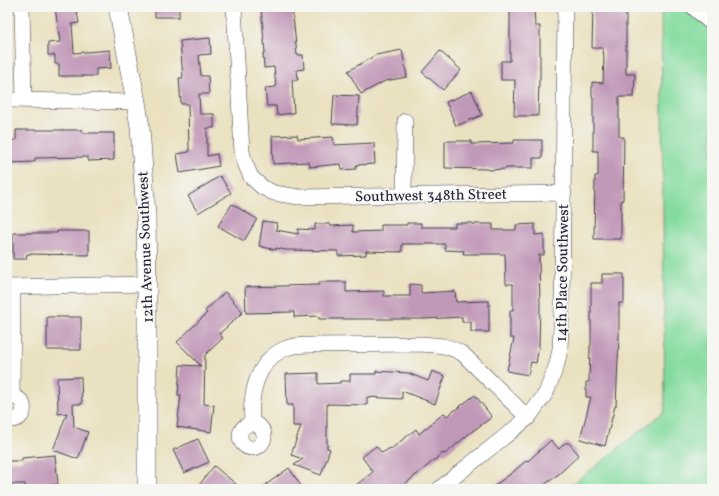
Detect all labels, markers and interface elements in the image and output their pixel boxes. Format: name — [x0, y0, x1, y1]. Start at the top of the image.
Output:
street label: 12th Avenue Southwest — [133, 171, 160, 323]
street label: Southwest 348th Street — [355, 185, 507, 208]
street label: 14th Place Southwest — [552, 204, 575, 342]

